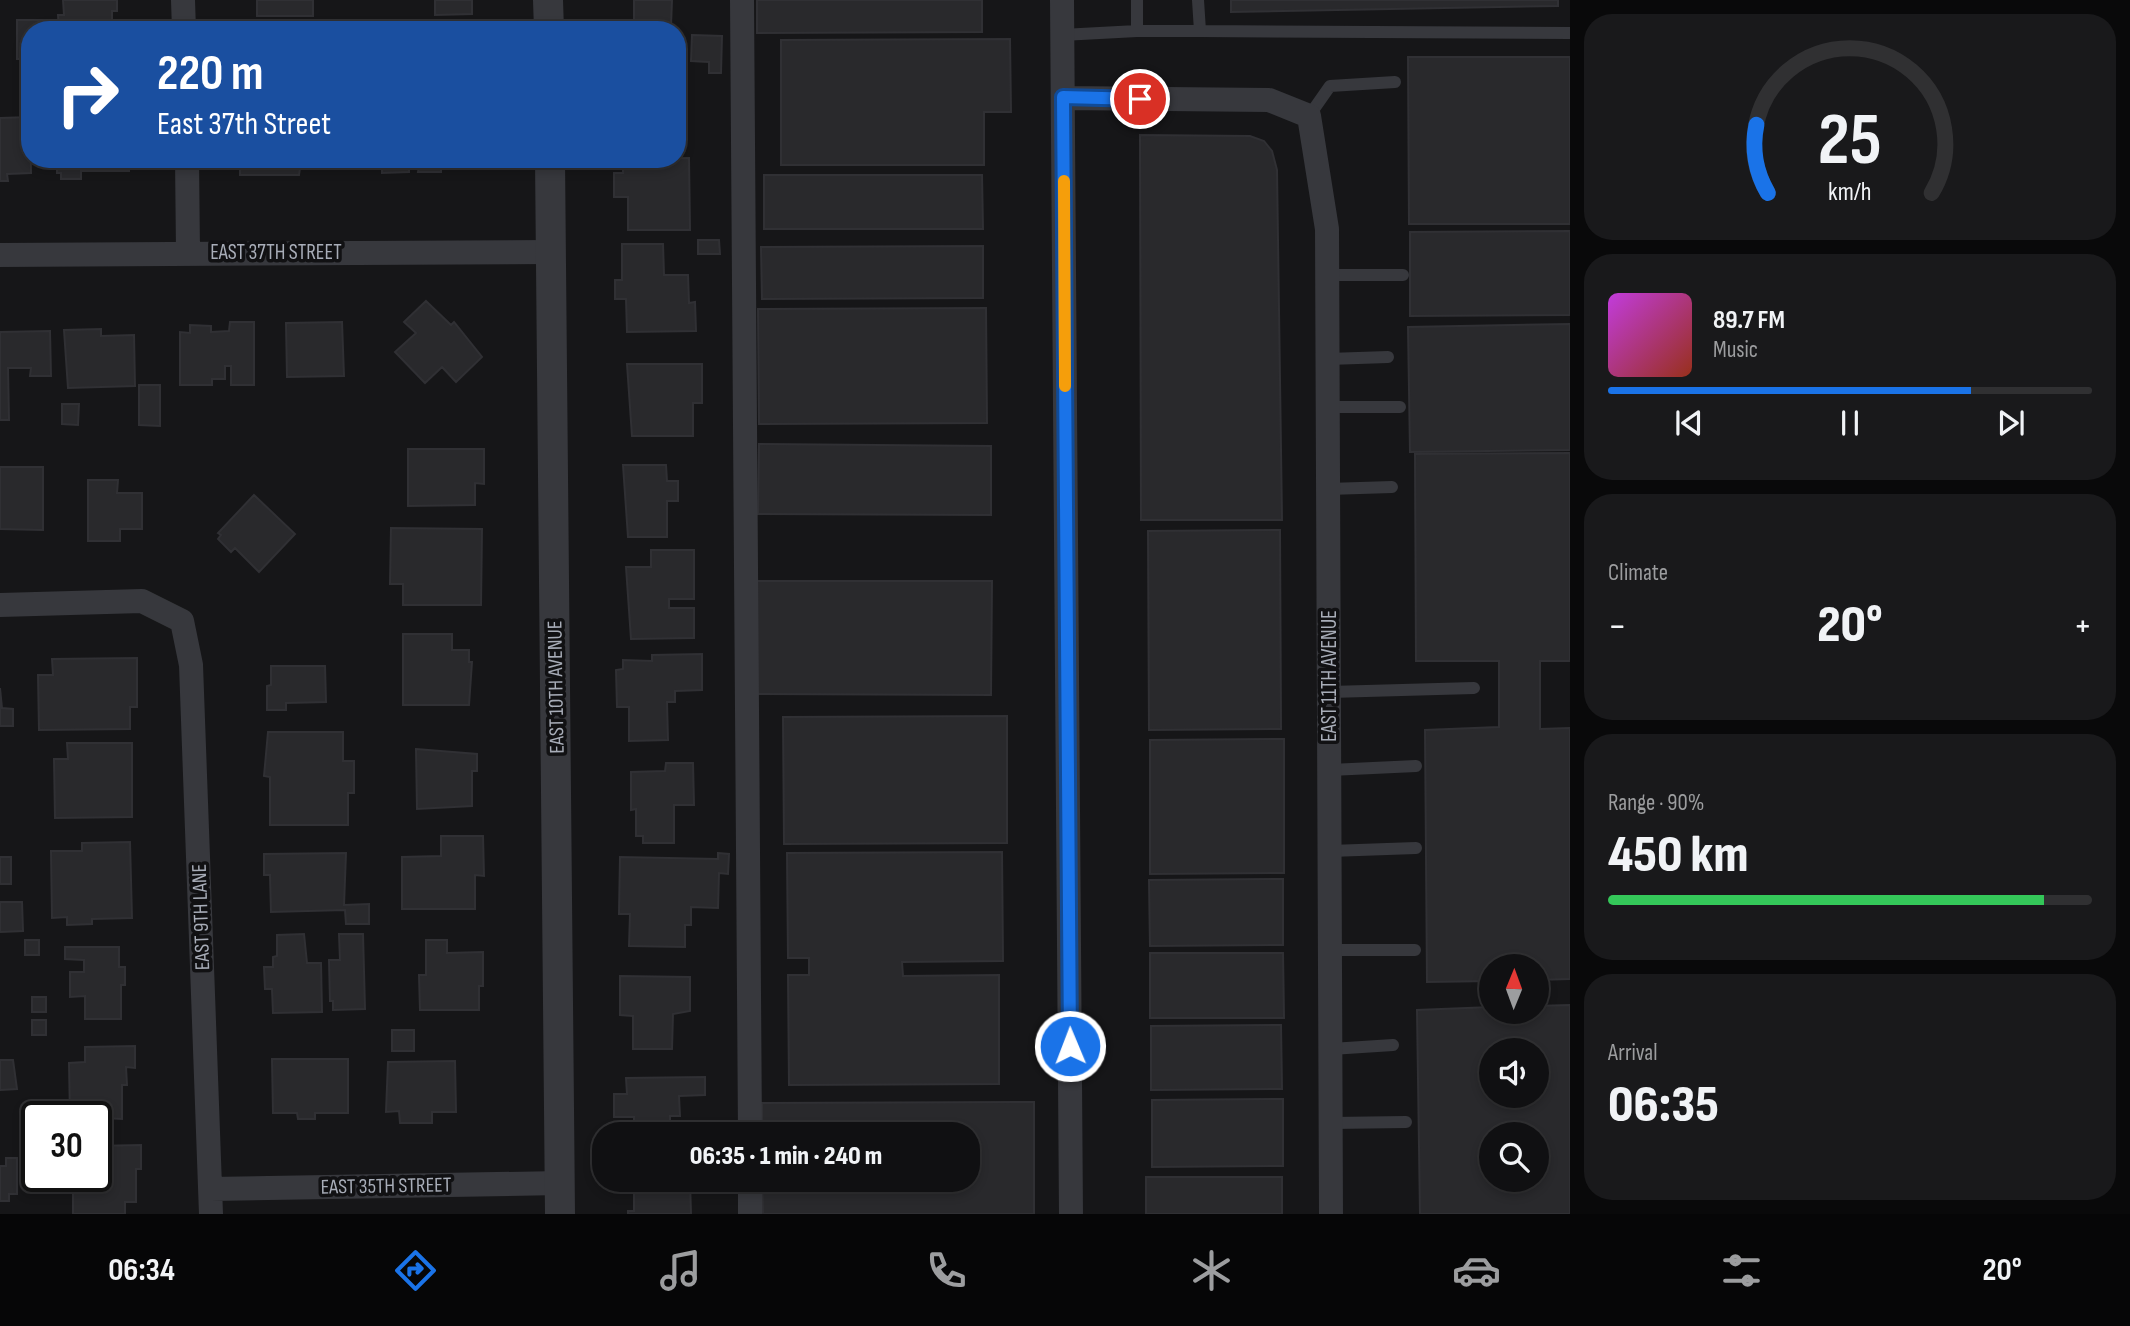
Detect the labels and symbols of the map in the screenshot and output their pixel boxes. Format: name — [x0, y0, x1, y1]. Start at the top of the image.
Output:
pin — [1110, 69, 1170, 129]
street label: EAST 37TH STREET — [210, 240, 342, 265]
street label: EAST 11TH AVENUE — [1317, 610, 1342, 742]
street label: EAST 10TH AVENUE — [542, 620, 570, 754]
street label: EAST 9TH LANE — [187, 863, 215, 971]
north arrow — [1479, 954, 1549, 1024]
position arrow — [1033, 1009, 1107, 1083]
speed limit sign: 30 — [21, 1101, 112, 1192]
street label: EAST 35TH STREET — [320, 1172, 452, 1200]

